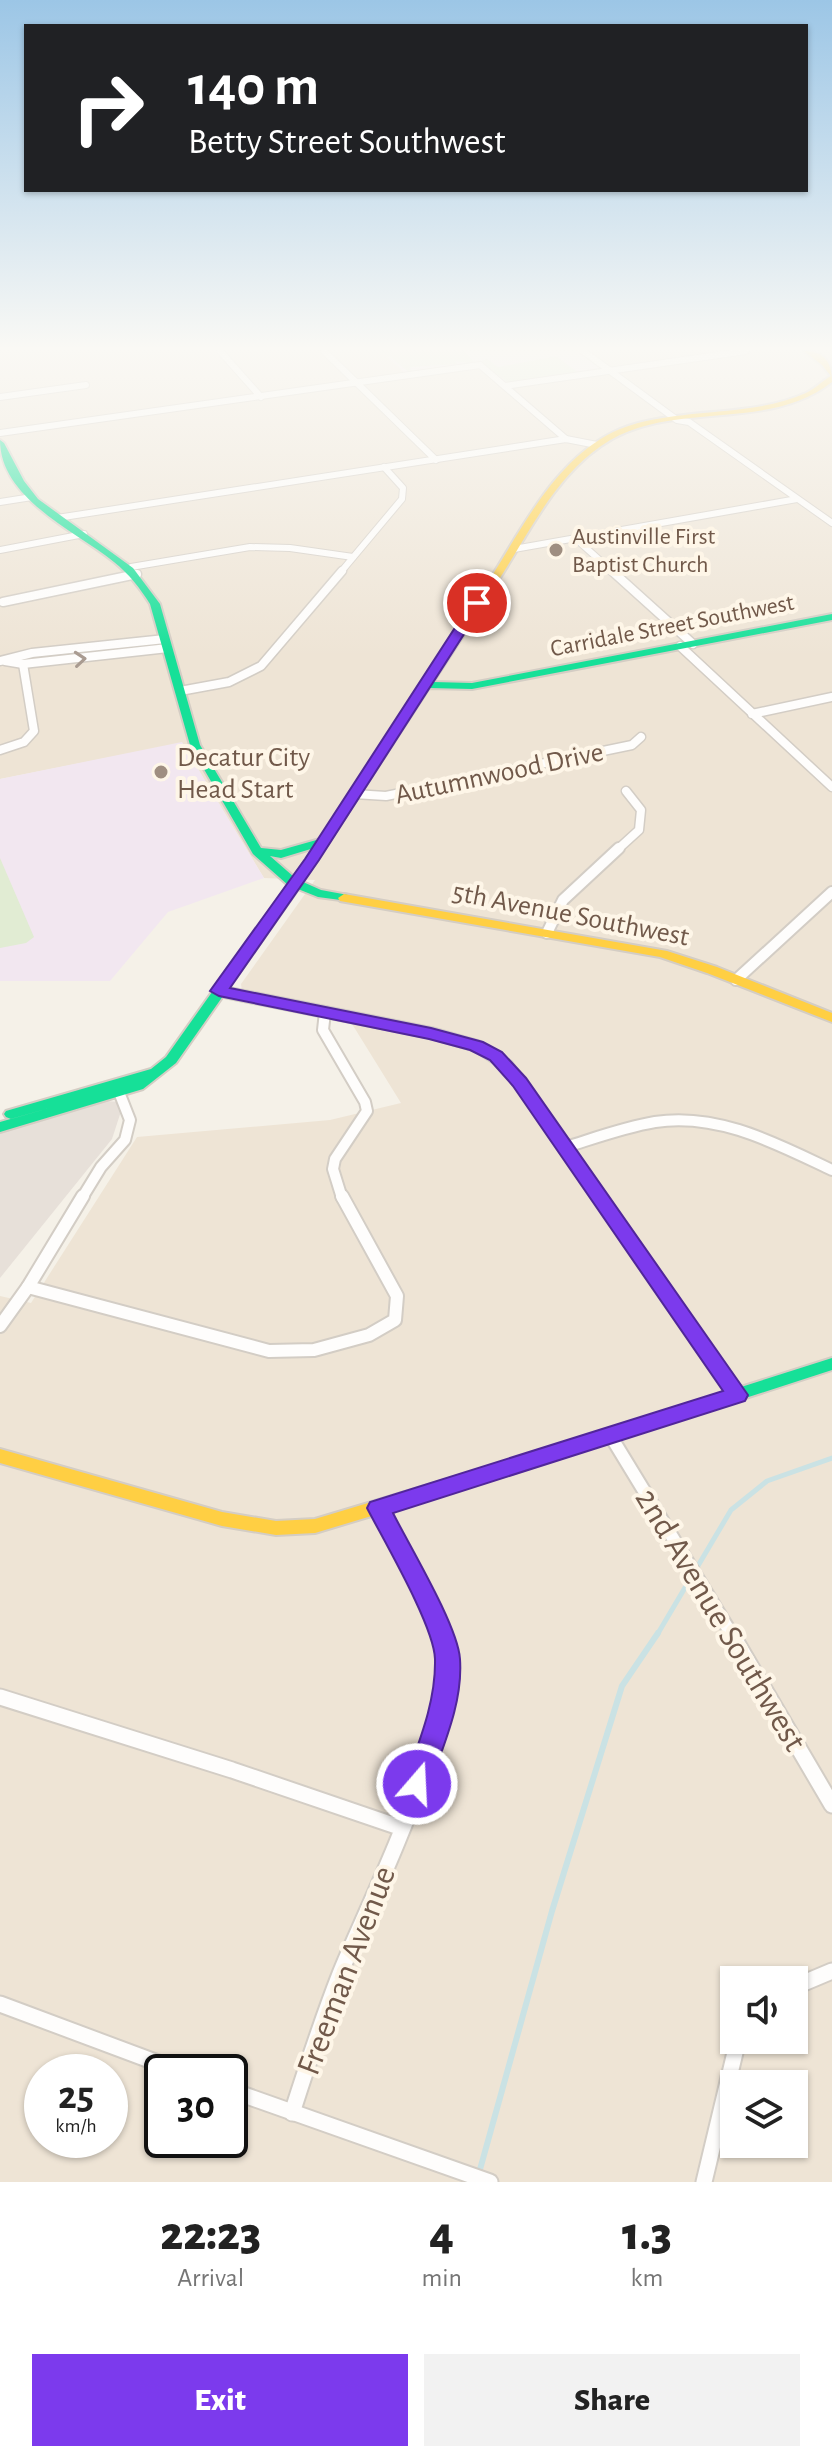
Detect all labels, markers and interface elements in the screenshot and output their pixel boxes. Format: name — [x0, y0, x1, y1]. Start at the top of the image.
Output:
icon: right — [56, 56, 160, 160]
text: 140 m — [188, 59, 319, 115]
text: Betty Street Southwest — [188, 124, 506, 160]
place label: Austinville First Baptist Church — [572, 525, 716, 577]
marker: Austinville First Baptist Church — [547, 541, 565, 559]
pin — [443, 569, 511, 637]
icon: arrive — [455, 581, 499, 625]
street label: Carridale Street Southwest — [548, 591, 796, 661]
one-way arrow — [74, 651, 87, 668]
street label: Autumnwood Drive — [393, 738, 606, 810]
place label: Decatur City Head Start — [177, 744, 310, 804]
marker: Decatur City Head Start — [152, 763, 170, 781]
street label: 5th Avenue Southwest — [450, 878, 691, 952]
street label: 2nd Avenue Southwest — [629, 1483, 812, 1757]
position arrow — [375, 1742, 459, 1826]
street label: Freeman Avenue — [291, 1862, 402, 2080]
map controls — [720, 1966, 808, 2158]
button: sound — [720, 1966, 808, 2054]
speed limit sign: 30 — [144, 2054, 248, 2158]
button: layers — [720, 2070, 808, 2158]
text: 25 — [58, 2076, 94, 2116]
text: km/h — [55, 2116, 97, 2136]
text: 22:23 — [160, 2211, 261, 2259]
text: 4 — [429, 2211, 454, 2259]
text: 1.3 — [622, 2211, 672, 2259]
text: Arrival — [177, 2265, 244, 2291]
text: min — [421, 2265, 462, 2291]
text: km — [631, 2265, 663, 2291]
button: Exit — [32, 2354, 408, 2446]
button: Share — [424, 2354, 800, 2446]

